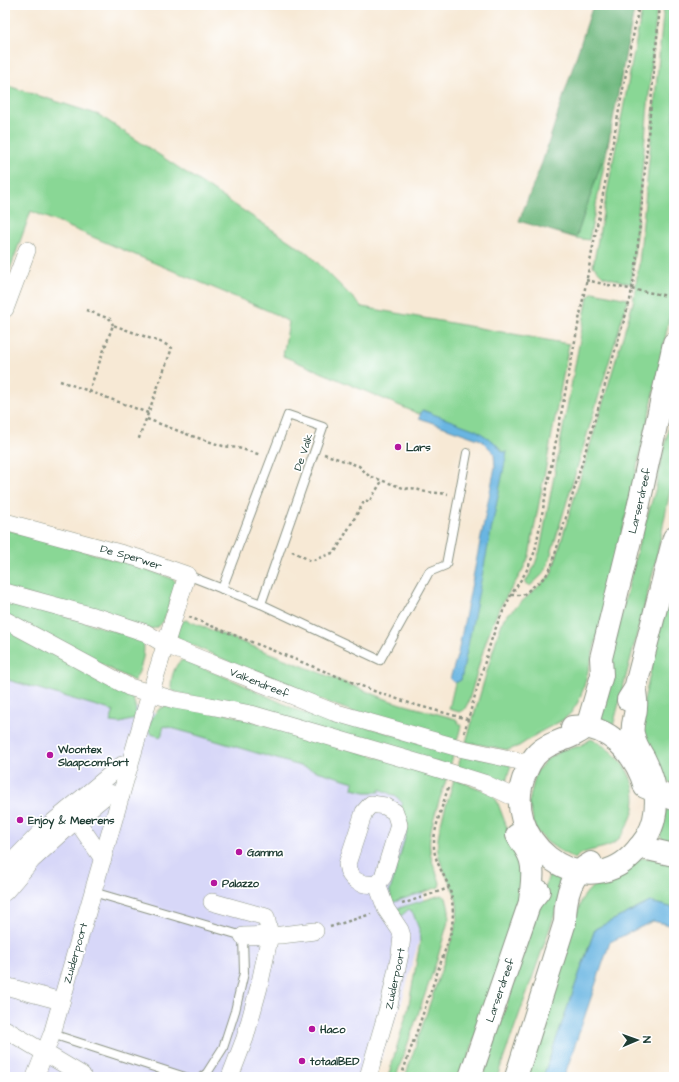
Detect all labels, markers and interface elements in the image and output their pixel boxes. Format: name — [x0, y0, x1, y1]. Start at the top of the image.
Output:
street label: De Valk — [290, 431, 317, 473]
place label: Lars — [406, 440, 431, 455]
marker: Lars — [393, 442, 403, 452]
street label: Larserdreef — [625, 466, 655, 535]
street label: De Sperwer — [99, 541, 164, 574]
street label: Valkendreef — [228, 664, 292, 702]
place label: Woontex Slaapcomfort — [57, 742, 130, 771]
marker: Woontex Slaapcomfort — [45, 750, 55, 760]
place label: Enjoy & Meerens — [28, 813, 115, 830]
marker: Enjoy & Meerens — [15, 815, 25, 825]
place label: Gamma — [247, 845, 283, 860]
marker: Gamma — [234, 847, 244, 857]
place label: Palazzo — [222, 876, 260, 891]
marker: Palazzo — [209, 878, 219, 888]
street label: Zuiderpoort — [60, 920, 91, 985]
street label: Zuiderpoort — [381, 947, 409, 1011]
street label: Larserdreef — [482, 956, 518, 1024]
north arrow — [617, 1020, 657, 1060]
place label: Haco — [319, 1022, 346, 1037]
marker: Haco — [307, 1024, 317, 1034]
text: N — [639, 1036, 654, 1043]
place label: totaalBED — [309, 1054, 360, 1069]
marker: totaalBED — [297, 1056, 307, 1066]

